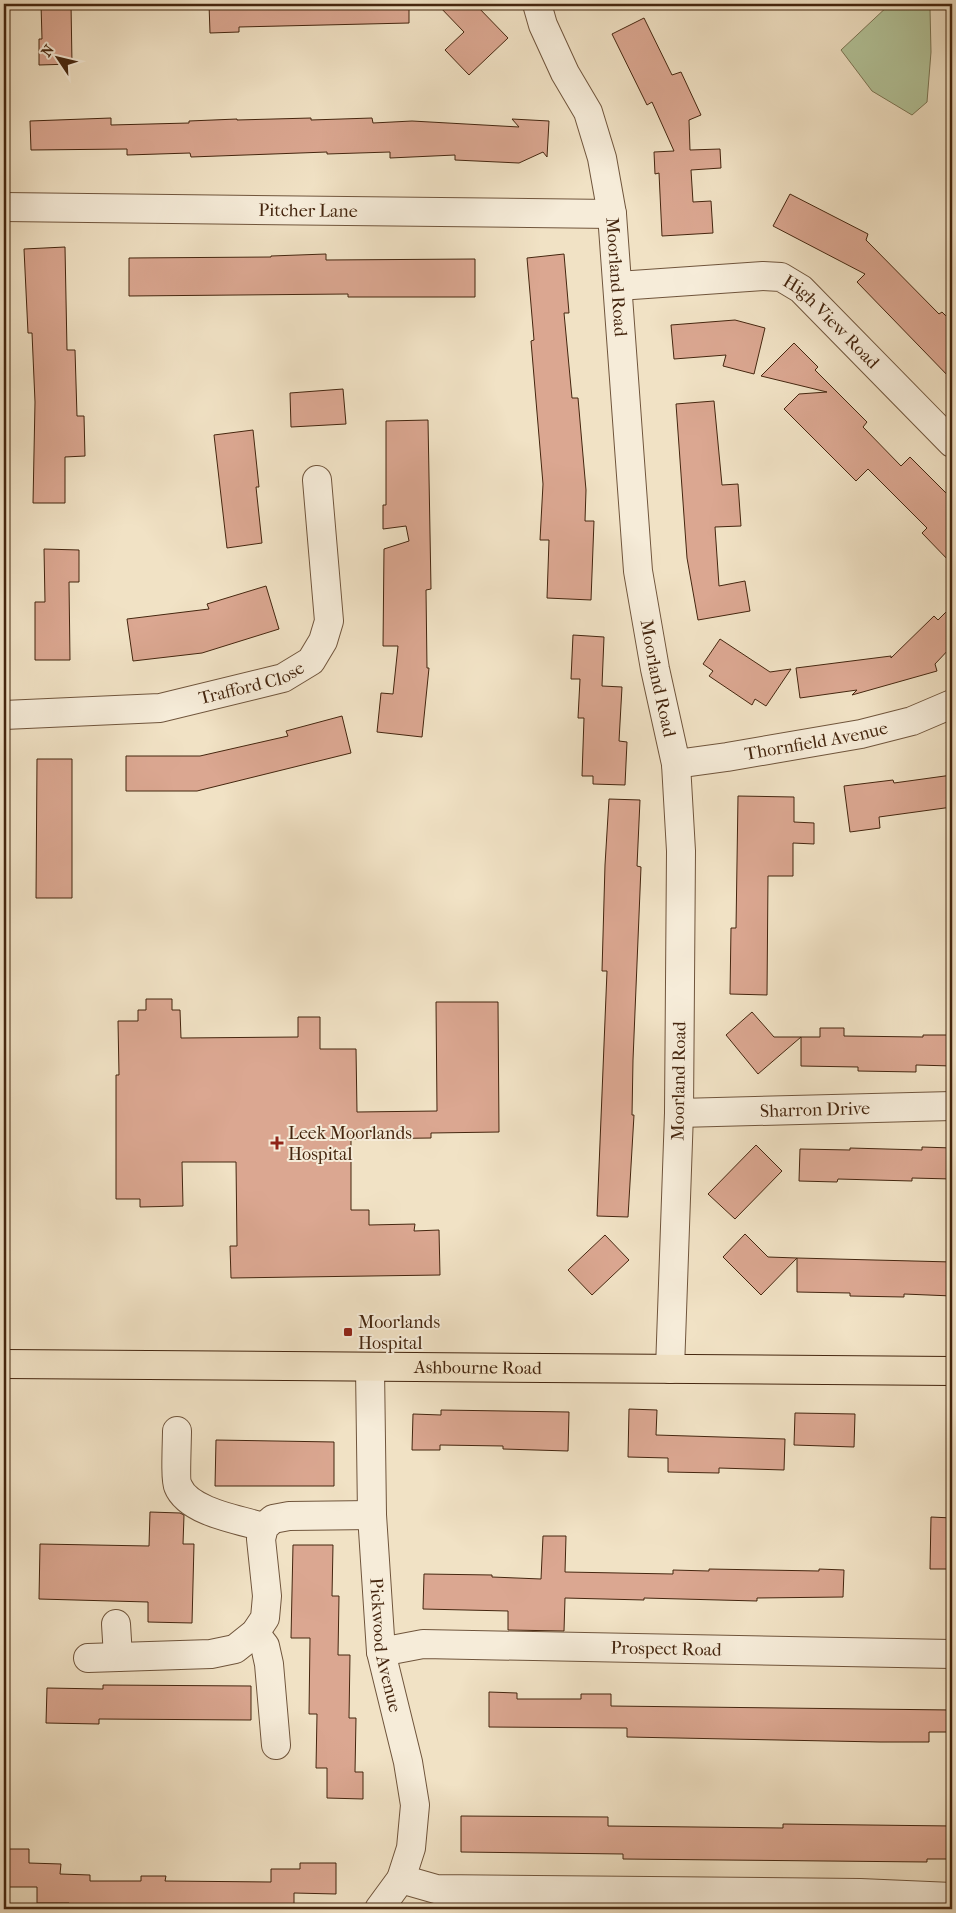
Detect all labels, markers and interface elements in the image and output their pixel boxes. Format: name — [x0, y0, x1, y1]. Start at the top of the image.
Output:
north arrow — [32, 32, 82, 82]
text: N — [38, 41, 58, 60]
street label: Pitcher Lane — [258, 199, 358, 222]
street label: Moorland Road — [602, 217, 631, 337]
street label: High View Road — [780, 270, 884, 373]
street label: Moorland Road — [636, 618, 680, 739]
street label: Trafford Close — [197, 657, 308, 709]
street label: Thornfield Avenue — [743, 717, 890, 764]
street label: Moorland Road — [667, 1021, 691, 1141]
street label: Sharron Drive — [760, 1098, 870, 1121]
place label: Leek Moorlands Hospital — [288, 1123, 412, 1165]
marker: Leek Moorlands Hospital — [270, 1136, 284, 1150]
place label: Moorlands Hospital — [358, 1312, 440, 1354]
marker: Moorlands Hospital — [342, 1326, 354, 1338]
street label: Ashbourne Road — [413, 1357, 542, 1378]
street label: Pickwood Avenue — [366, 1577, 406, 1715]
street label: Prospect Road — [610, 1637, 722, 1660]

